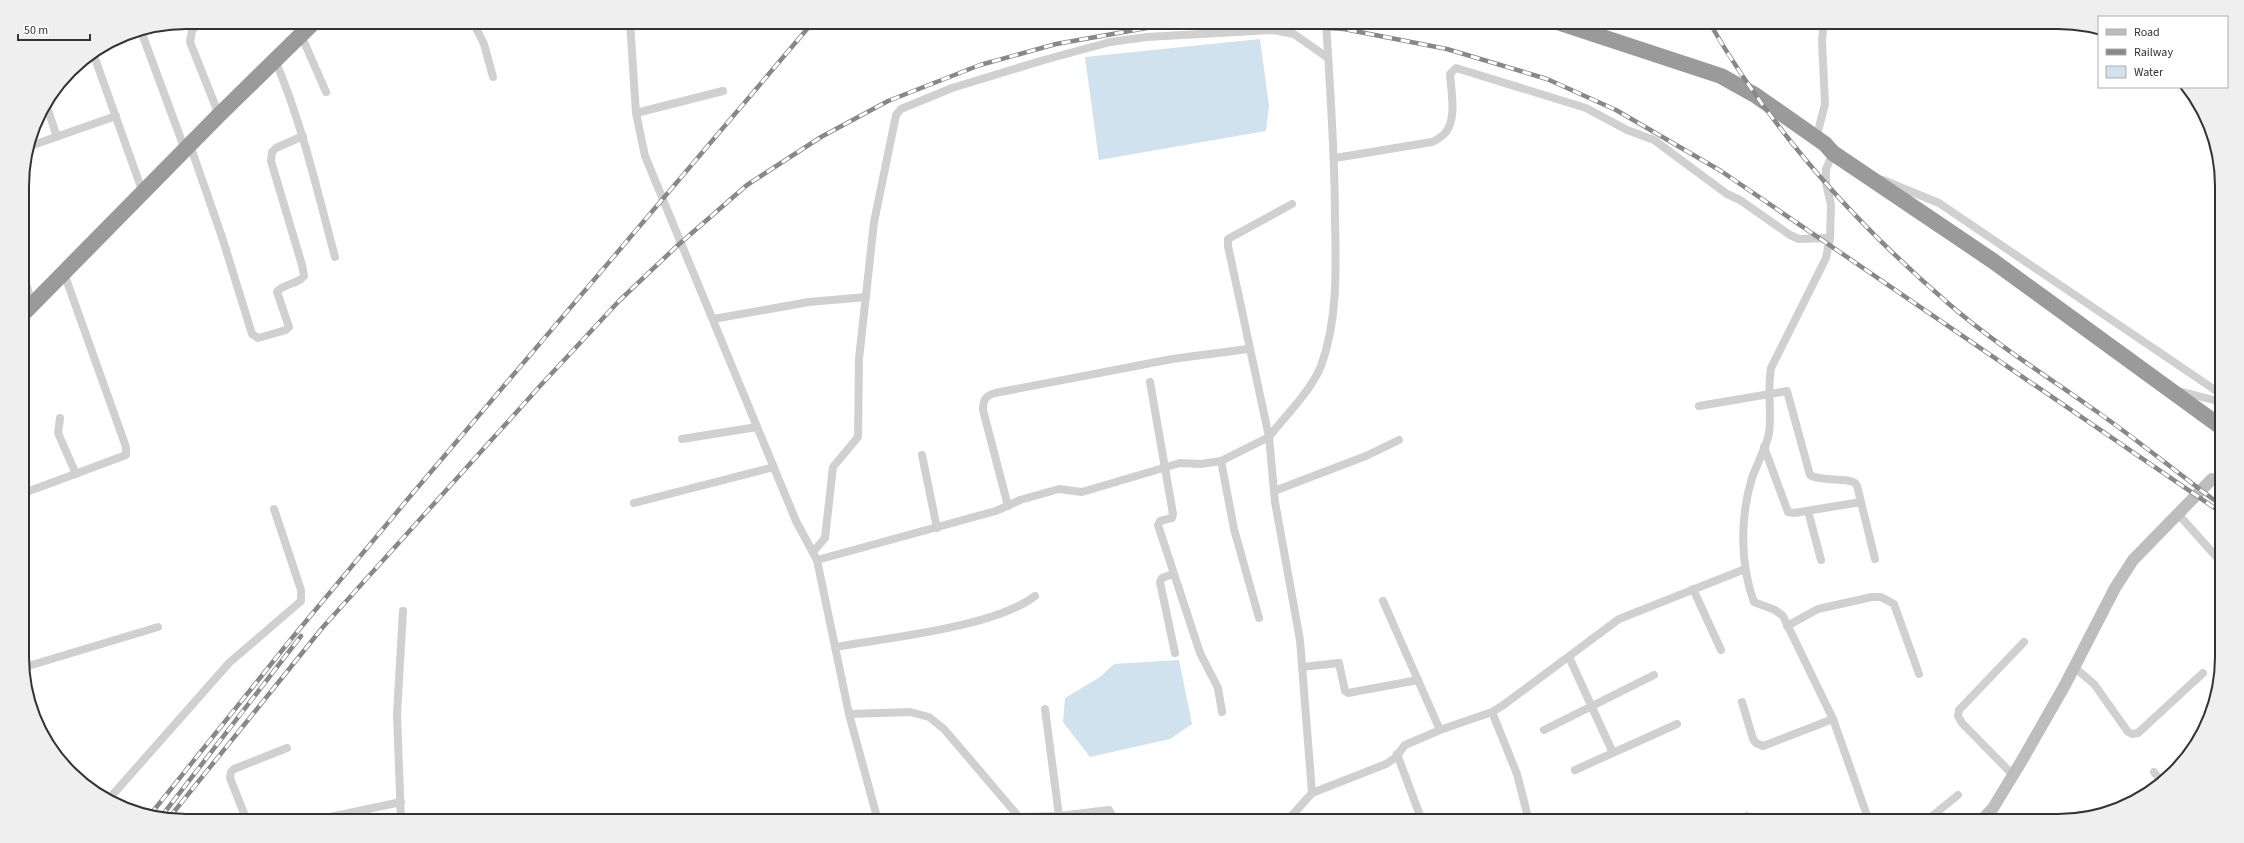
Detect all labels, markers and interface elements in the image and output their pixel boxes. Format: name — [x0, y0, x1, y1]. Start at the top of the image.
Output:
scale bar — [18, 16, 90, 42]
legend — [2098, 16, 2228, 88]
text: 50 m — [24, 22, 48, 39]
text: Road — [2134, 24, 2160, 41]
text: Railway — [2134, 44, 2173, 61]
text: Water — [2134, 64, 2164, 81]

